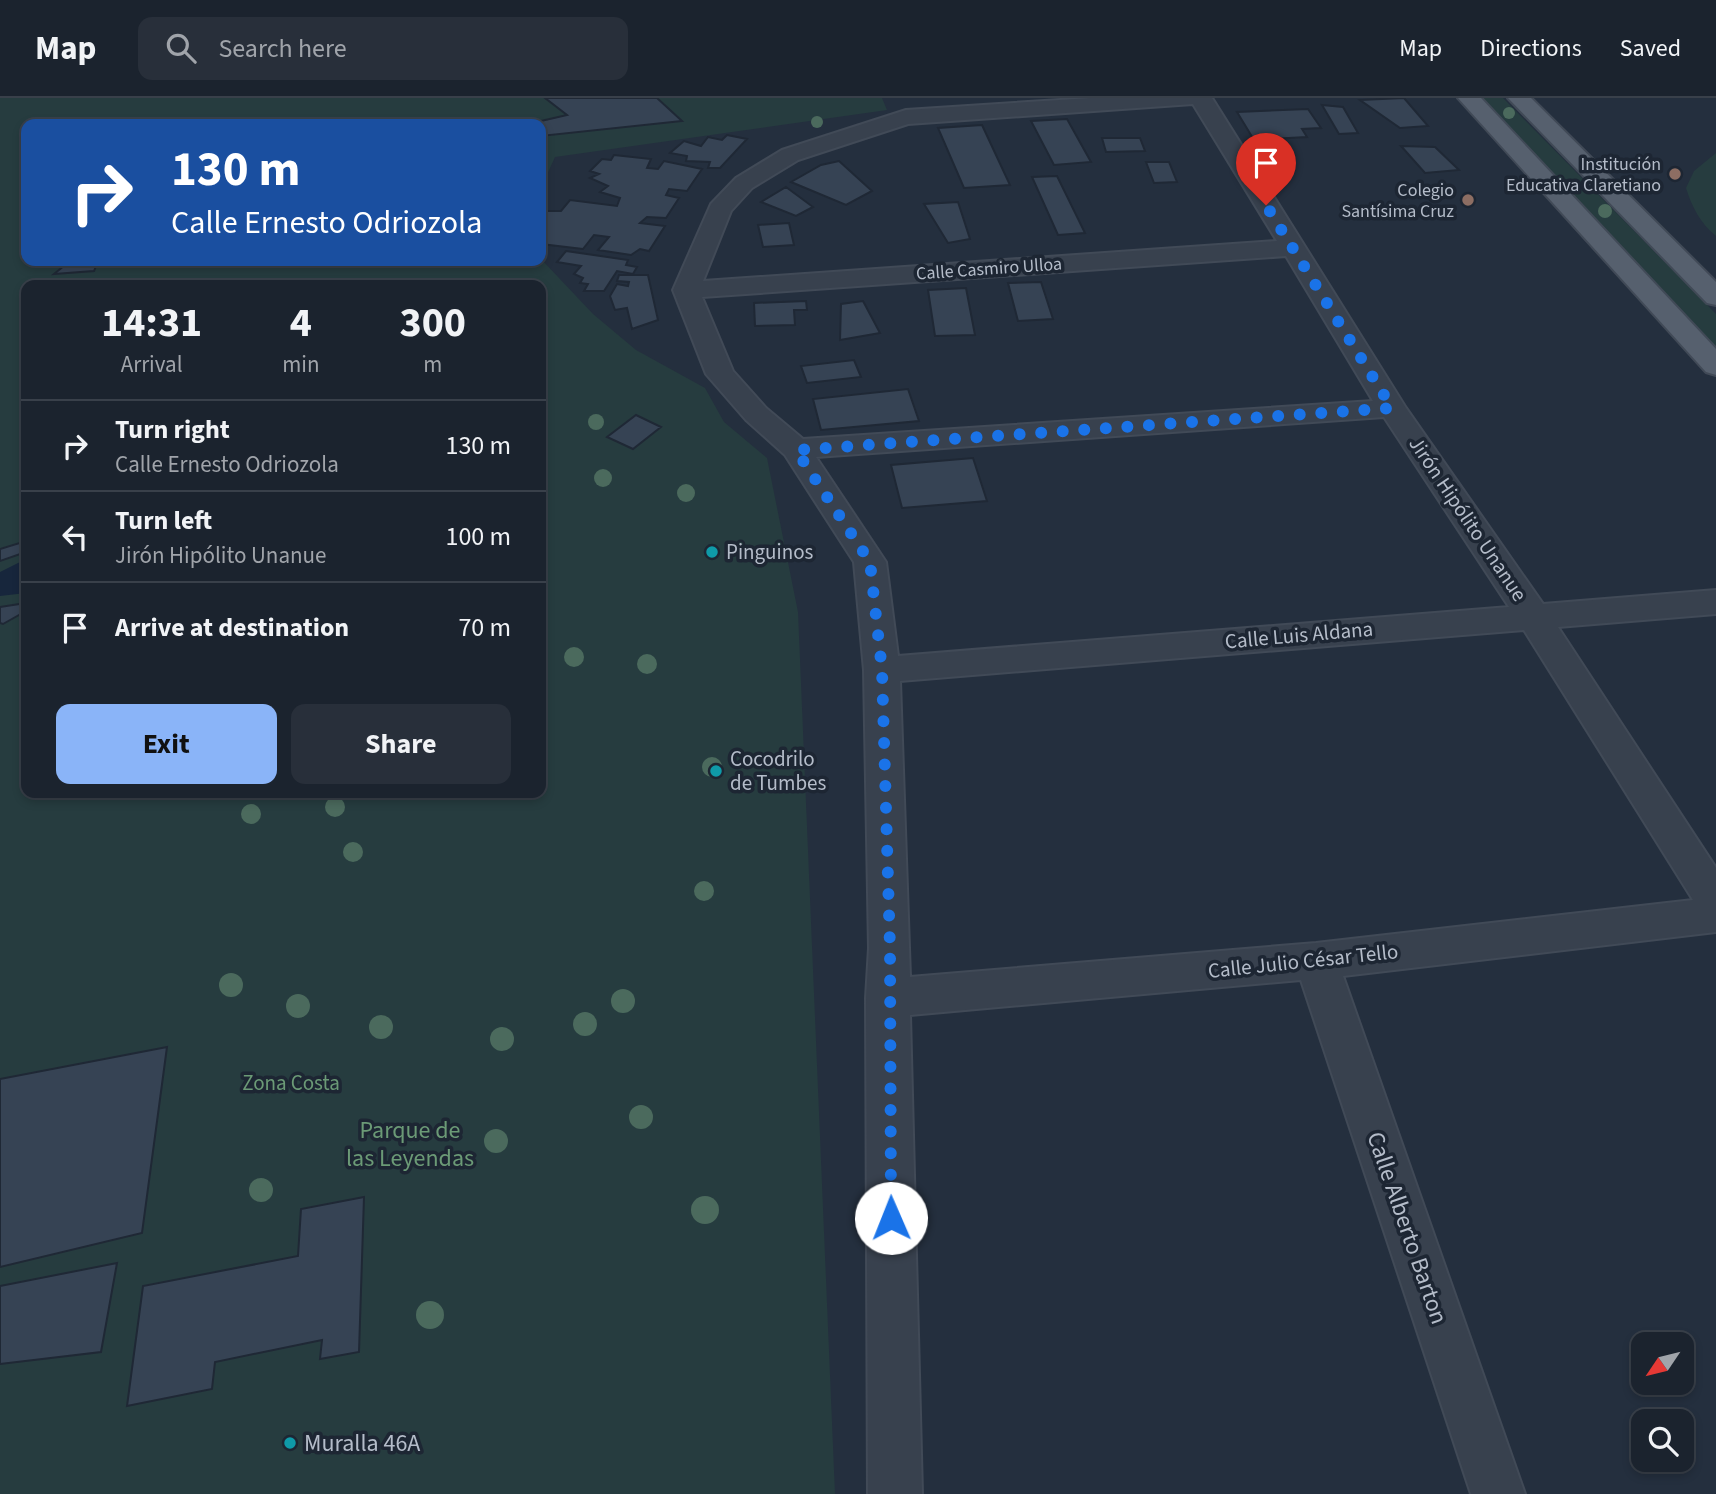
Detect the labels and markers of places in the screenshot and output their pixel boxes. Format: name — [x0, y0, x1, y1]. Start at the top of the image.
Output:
pin — [1236, 133, 1296, 205]
place label: Institución Educativa Claretiano — [1506, 152, 1661, 198]
marker: Institución Educativa Claretiano — [1667, 166, 1683, 182]
place label: Colegio Santísima Cruz — [1341, 178, 1454, 224]
marker: Colegio Santísima Cruz — [1460, 192, 1476, 208]
place label: Pinguinos — [726, 537, 814, 567]
marker: Pinguinos — [704, 544, 720, 560]
place label: Cocodrilo de Tumbes — [730, 744, 826, 798]
marker: Cocodrilo de Tumbes — [708, 763, 724, 779]
place label: Muralla 46A — [304, 1426, 420, 1461]
marker: Muralla 46A — [282, 1435, 298, 1451]

